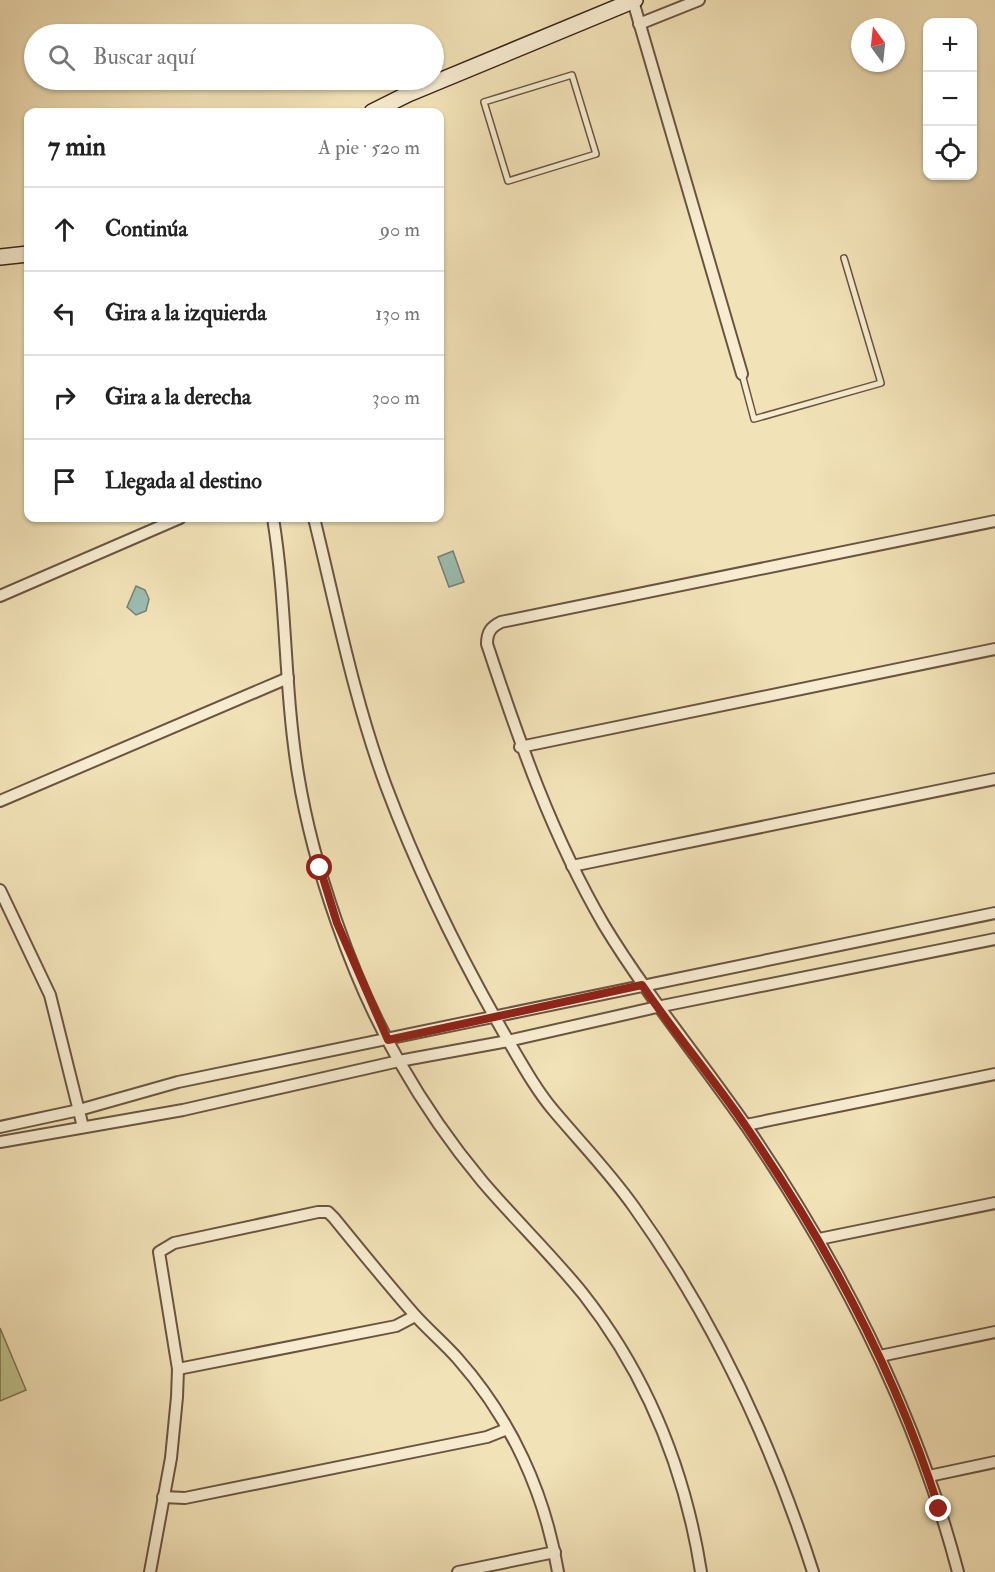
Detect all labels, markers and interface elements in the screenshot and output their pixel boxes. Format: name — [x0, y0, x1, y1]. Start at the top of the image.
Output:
north arrow — [851, 18, 905, 72]
map controls — [923, 18, 977, 180]
button: + — [923, 18, 977, 72]
search box — [24, 24, 444, 90]
icon: search — [45, 41, 78, 74]
text: Buscar aquí — [93, 43, 195, 71]
button: − — [923, 72, 977, 126]
button: locate — [923, 126, 977, 180]
text: 7 min — [48, 131, 106, 163]
text: A pie · 520 m — [318, 135, 420, 160]
icon: ahead — [48, 213, 81, 246]
text: Continúa — [105, 215, 188, 243]
text: 90 m — [380, 217, 420, 242]
icon: left — [48, 297, 81, 330]
text: Gira a la izquierda — [105, 299, 266, 327]
text: 130 m — [375, 301, 420, 326]
icon: right — [48, 381, 81, 414]
text: Gira a la derecha — [105, 383, 251, 411]
text: 300 m — [372, 385, 420, 410]
icon: arrive — [48, 465, 81, 498]
text: Llegada al destino — [105, 467, 262, 495]
route start — [306, 854, 332, 880]
route end — [925, 1495, 951, 1521]

